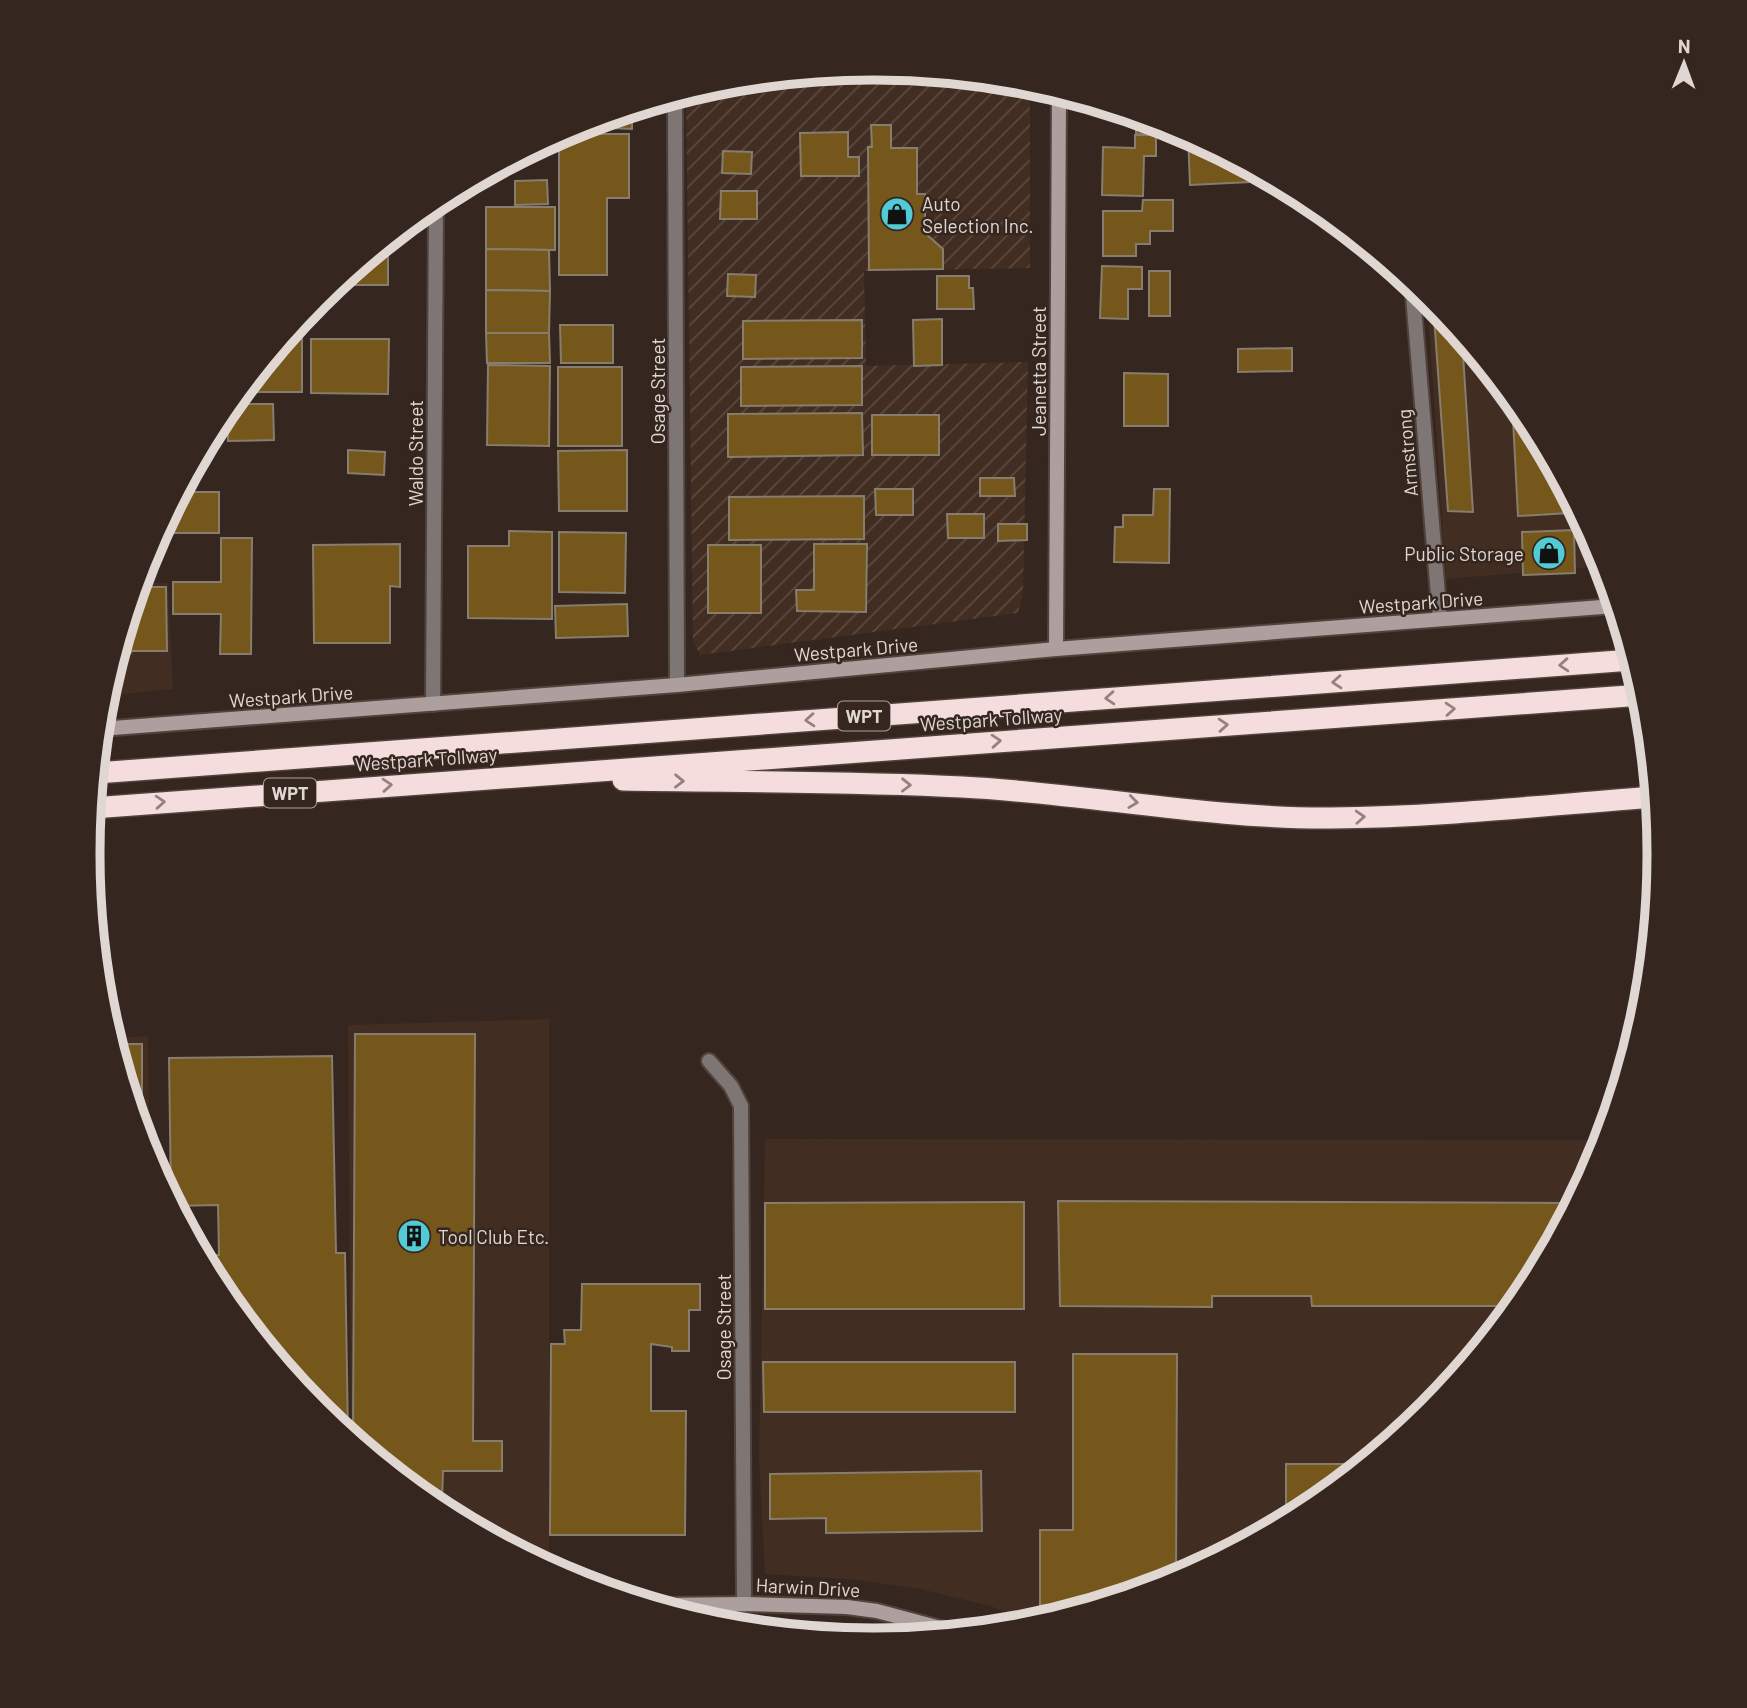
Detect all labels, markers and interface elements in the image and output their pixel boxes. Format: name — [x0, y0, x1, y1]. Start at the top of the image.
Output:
north arrow — [1649, 28, 1719, 98]
text: N — [1678, 34, 1691, 57]
place label: Auto Selection Inc. — [922, 192, 1033, 237]
shop icon: Auto Selection Inc. — [878, 195, 916, 233]
street label: Jeanetta Street — [1027, 306, 1050, 436]
street label: Osage Street — [646, 338, 669, 444]
street label: Waldo Street — [404, 400, 427, 506]
street label: Armstrong — [1392, 408, 1422, 498]
shop icon: Public Storage — [1530, 534, 1568, 572]
place label: Public Storage — [1404, 542, 1524, 565]
street label: Westpark Drive — [1358, 586, 1484, 618]
street label: Westpark Drive — [793, 632, 919, 666]
one-way arrow — [1558, 657, 1569, 672]
one-way arrow — [1331, 674, 1342, 689]
street label: Westpark Drive — [228, 680, 354, 712]
one-way arrow — [1104, 690, 1115, 705]
road number: WPT — [838, 702, 890, 730]
one-way arrow — [1445, 702, 1456, 717]
street label: Westpark Tollway — [919, 703, 1063, 735]
one-way arrow — [804, 713, 815, 728]
one-way arrow — [1218, 718, 1229, 733]
one-way arrow — [991, 734, 1002, 749]
street label: Westpark Tollway — [354, 743, 498, 775]
one-way arrow — [674, 773, 684, 789]
road number: WPT — [264, 778, 316, 808]
one-way arrow — [382, 778, 393, 793]
one-way arrow — [901, 778, 912, 793]
one-way arrow — [155, 795, 166, 810]
one-way arrow — [1127, 795, 1139, 810]
one-way arrow — [1354, 809, 1365, 824]
building icon: Tool Club Etc. — [395, 1217, 433, 1255]
place label: Tool Club Etc. — [438, 1225, 549, 1248]
street label: Osage Street — [712, 1274, 735, 1380]
street label: Harwin Drive — [755, 1573, 861, 1601]

